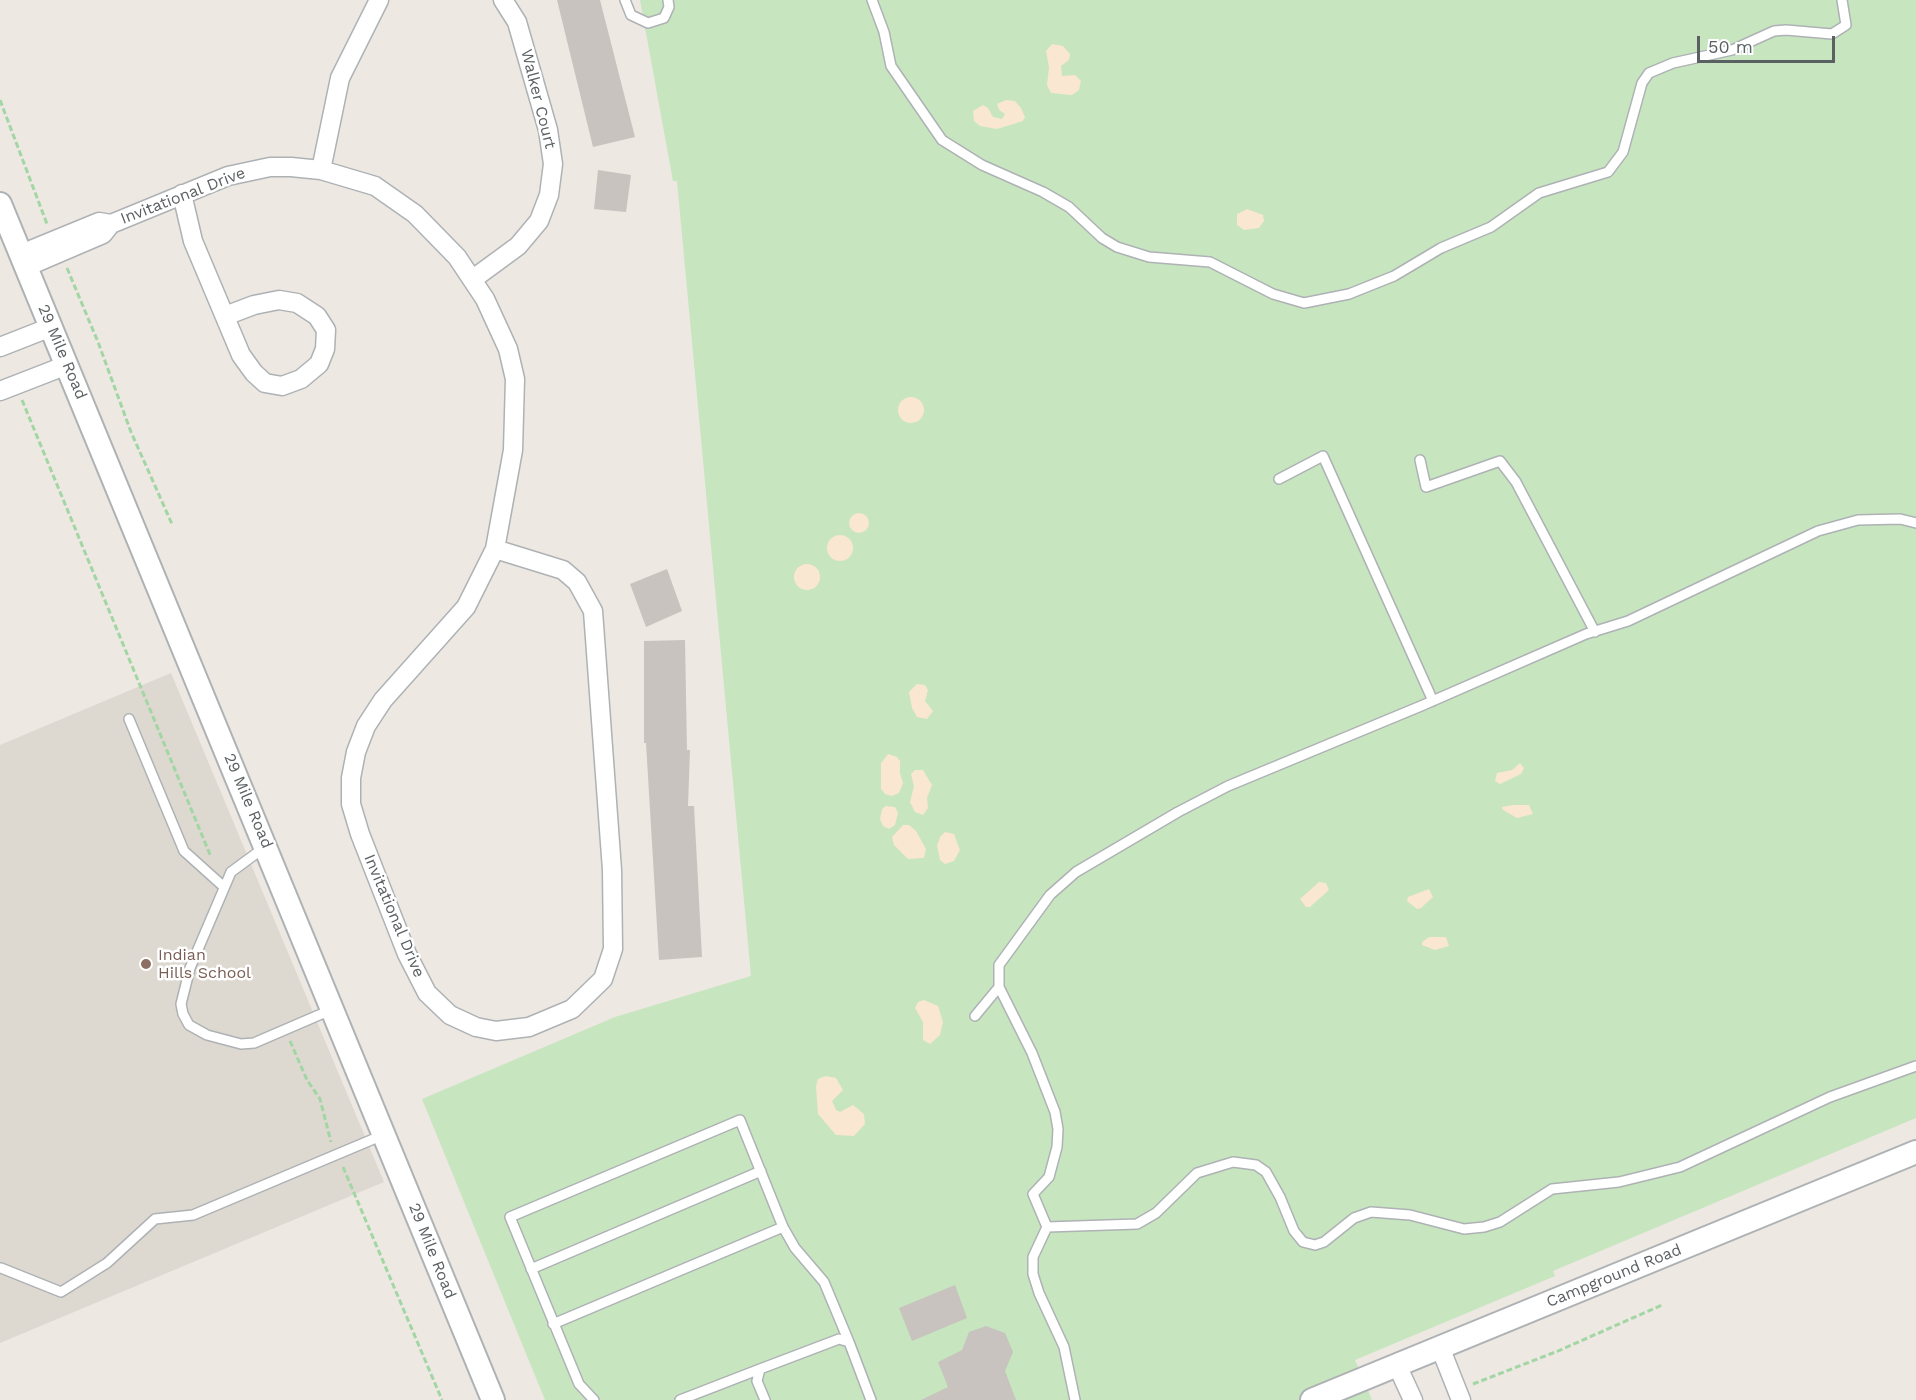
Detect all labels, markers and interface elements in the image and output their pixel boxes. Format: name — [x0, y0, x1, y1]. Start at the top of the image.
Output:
scale bar — [1700, 24, 1838, 62]
text: 50 m — [1708, 36, 1753, 57]
street label: Walker Court — [516, 47, 560, 151]
street label: Invitational Drive — [118, 163, 248, 229]
street label: 29 Mile Road — [33, 302, 91, 402]
street label: 29 Mile Road — [219, 751, 277, 851]
street label: Invitational Drive — [359, 851, 429, 981]
place label: Indian Hills School — [158, 945, 251, 983]
marker: Indian Hills School — [139, 957, 153, 971]
street label: 29 Mile Road — [404, 1200, 460, 1302]
street label: Campground Road — [1544, 1240, 1684, 1312]

